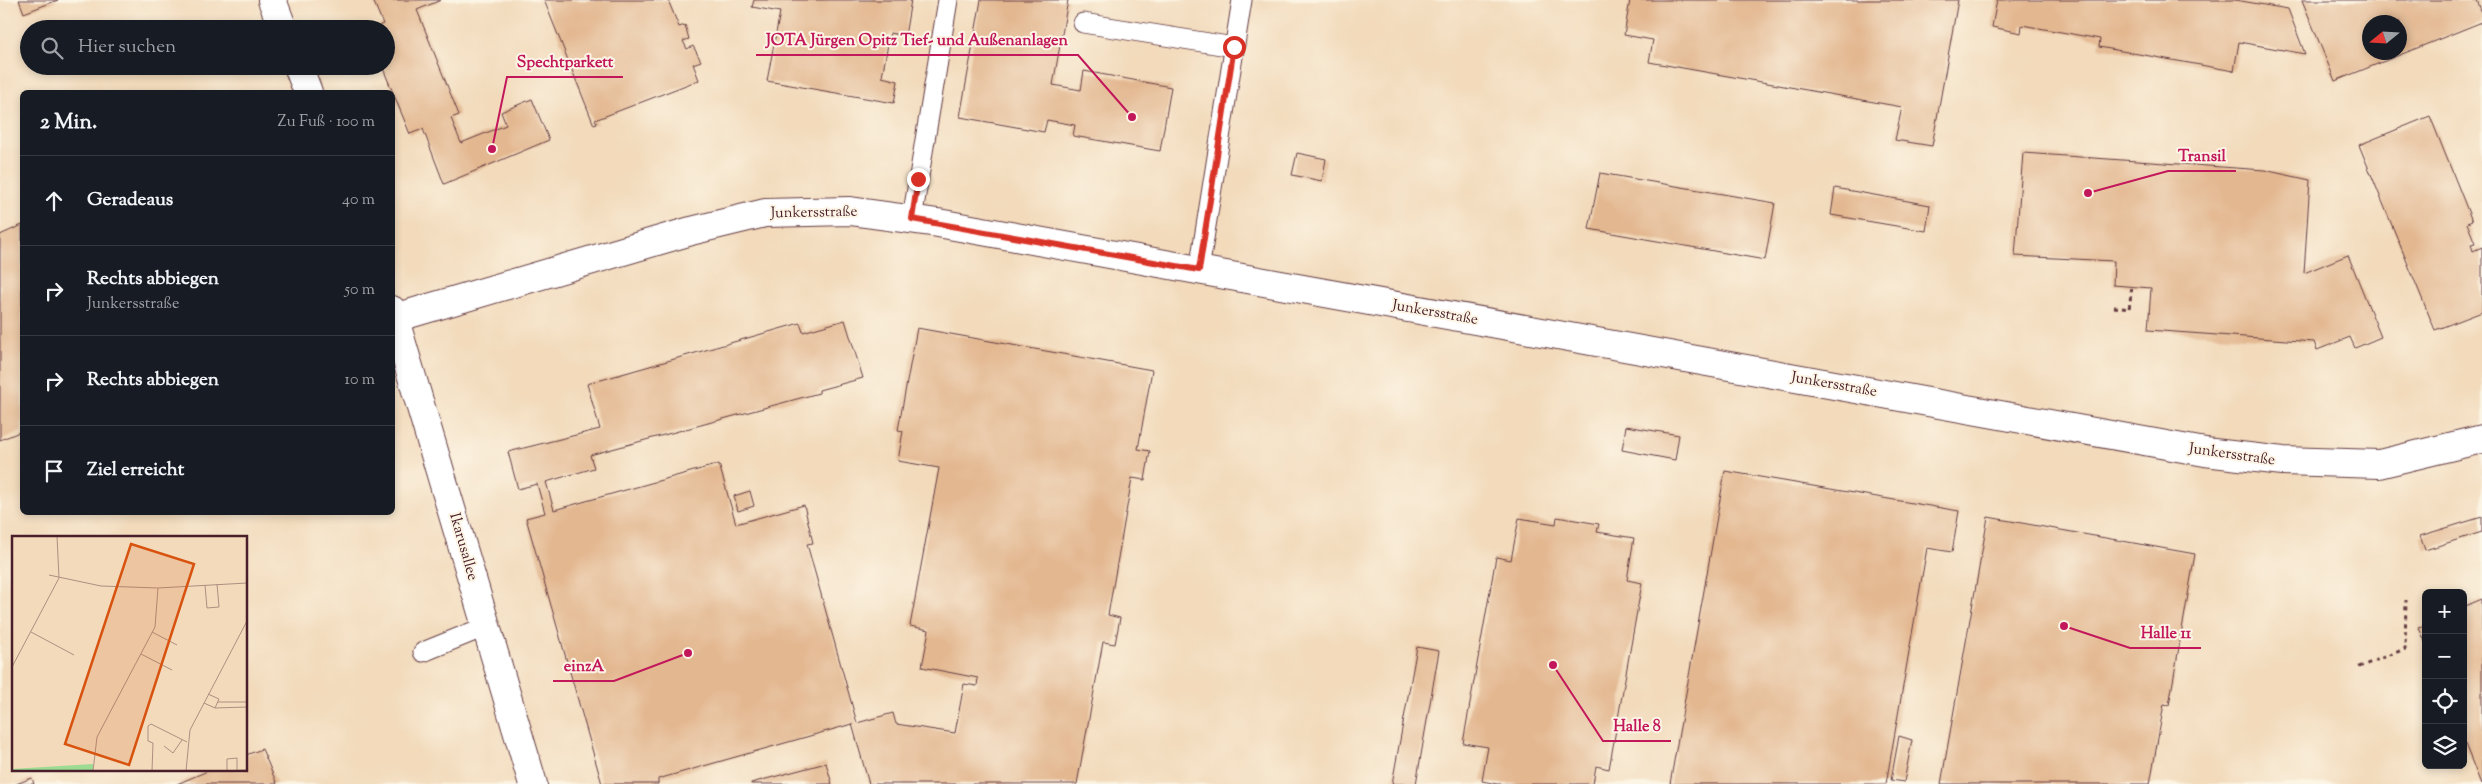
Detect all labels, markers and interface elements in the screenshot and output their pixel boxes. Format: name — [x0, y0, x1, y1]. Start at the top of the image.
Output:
north arrow — [2362, 15, 2407, 60]
search box — [20, 20, 395, 75]
callout: JOTA Jürgen Opitz Tief- und Außenanlagen — [756, 24, 1078, 55]
text: JOTA Jürgen Opitz Tief- und Außenanlagen — [764, 30, 1068, 53]
icon: search — [38, 34, 66, 62]
text: Hier suchen — [78, 34, 176, 61]
route start — [1223, 36, 1246, 59]
callout: Spechtparkett — [507, 46, 623, 77]
text: Spechtparkett — [517, 52, 614, 75]
text: 2 Min. — [40, 108, 97, 138]
text: Zu Fuß · 100 m — [277, 111, 375, 134]
callout: Transil — [2168, 140, 2236, 171]
text: Transil — [2178, 146, 2227, 169]
route end — [907, 168, 930, 191]
icon: ahead — [40, 187, 68, 215]
text: Geradeaus — [87, 187, 173, 214]
text: 40 m — [342, 189, 375, 212]
street label: Junkersstraße — [769, 202, 858, 224]
text: Rechts abbiegen — [87, 266, 219, 293]
icon: right — [40, 277, 68, 305]
text: 50 m — [344, 279, 375, 302]
text: Junkersstraße — [87, 293, 180, 316]
street label: Junkersstraße — [1389, 295, 1480, 331]
icon: right — [40, 367, 68, 395]
text: Rechts abbiegen — [87, 367, 219, 394]
street label: Junkersstraße — [1788, 367, 1879, 403]
text: 10 m — [345, 369, 375, 392]
street label: Junkersstraße — [2187, 438, 2276, 471]
icon: arrive — [40, 457, 68, 485]
text: Ziel erreicht — [87, 457, 184, 484]
street label: Ikarusallee — [443, 511, 483, 583]
inset map — [12, 536, 248, 772]
map controls — [2422, 589, 2467, 769]
button: + — [2422, 589, 2467, 634]
callout: Halle 11 — [2130, 617, 2201, 648]
text: Halle 11 — [2141, 623, 2192, 646]
button: − — [2422, 634, 2467, 679]
callout: einzA — [553, 650, 614, 681]
text: einzA — [564, 656, 604, 679]
button: locate — [2422, 679, 2467, 724]
callout: Halle 8 — [1603, 710, 1671, 741]
text: Halle 8 — [1613, 716, 1661, 739]
button: layers — [2422, 724, 2467, 769]

